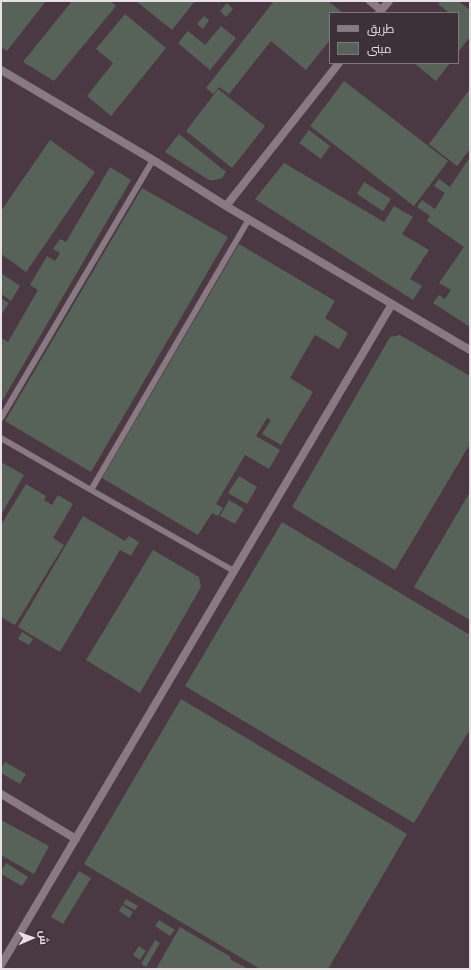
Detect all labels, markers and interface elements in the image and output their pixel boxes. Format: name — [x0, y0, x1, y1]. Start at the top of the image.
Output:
legend — [329, 12, 459, 64]
text: طريق — [367, 21, 394, 37]
text: مبنى — [367, 41, 392, 57]
north arrow — [12, 918, 52, 958]
text: ش — [37, 930, 51, 945]

